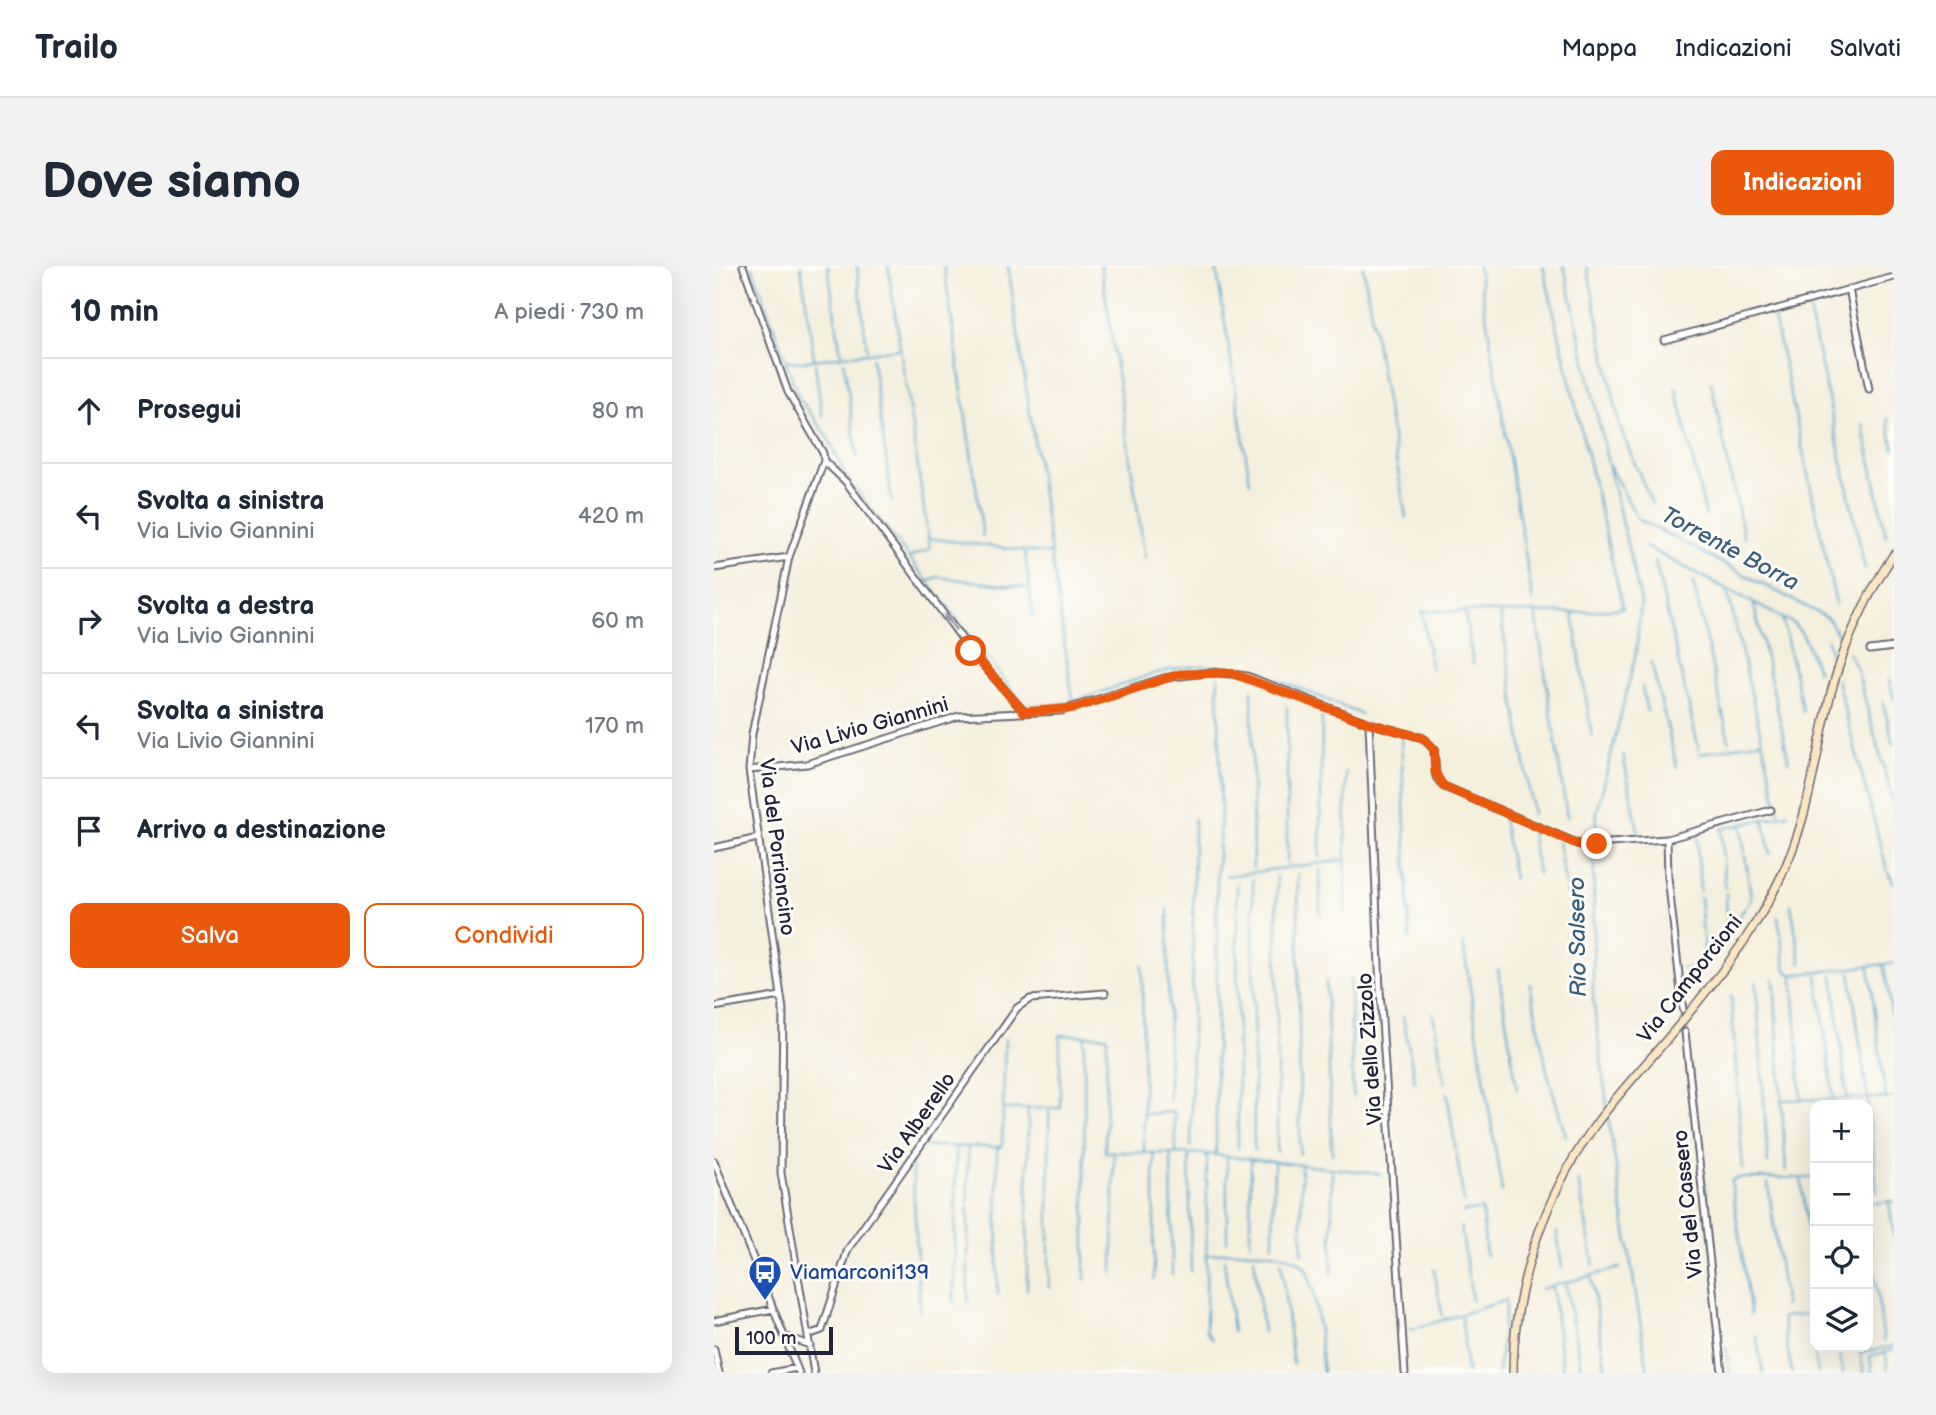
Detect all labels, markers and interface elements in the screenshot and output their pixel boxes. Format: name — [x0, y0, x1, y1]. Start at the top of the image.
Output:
text: Trailo — [35, 28, 118, 68]
text: Mappa — [1561, 34, 1637, 63]
text: Indicazioni — [1675, 34, 1792, 63]
text: Salvati — [1830, 34, 1901, 63]
button: Indicazioni — [1711, 150, 1894, 215]
text: Dove siamo — [42, 153, 301, 212]
text: 10 min — [70, 294, 159, 330]
text: A piedi · 730 m — [494, 298, 644, 326]
icon: ahead — [70, 392, 108, 430]
text: Prosegui — [137, 395, 241, 426]
text: 80 m — [592, 397, 644, 425]
text: Svolta a sinistra — [137, 486, 324, 517]
icon: left — [70, 497, 108, 535]
water label: Torrente Borra — [1657, 501, 1803, 597]
text: 420 m — [578, 502, 644, 530]
text: Via Livio Giannini — [137, 517, 315, 545]
text: Svolta a destra — [137, 591, 314, 622]
icon: right — [70, 602, 108, 640]
text: 60 m — [591, 607, 644, 635]
one-way arrow — [943, 613, 957, 631]
text: Via Livio Giannini — [137, 622, 315, 650]
route start — [955, 635, 986, 666]
street label: Via Livio Giannini — [789, 692, 951, 760]
text: Svolta a sinistra — [137, 696, 324, 727]
icon: left — [70, 707, 108, 745]
text: 170 m — [585, 712, 644, 740]
text: Via Livio Giannini — [137, 727, 315, 755]
street label: Via del Porrioncino — [754, 757, 800, 937]
icon: arrive — [70, 812, 108, 850]
text: Arrivo a destinazione — [137, 815, 386, 846]
route end — [1581, 828, 1612, 859]
water label: Rio Salsero — [1563, 877, 1593, 997]
button: Salva — [70, 903, 350, 968]
button: Condividi — [364, 903, 644, 968]
street label: Via Camporcioni — [1632, 910, 1748, 1048]
street label: Via dello Zizzolo — [1352, 972, 1388, 1126]
street label: Via Alberello — [873, 1067, 961, 1178]
map controls — [1810, 1100, 1873, 1352]
button: + — [1810, 1100, 1873, 1163]
street label: Via del Cassero — [1668, 1128, 1708, 1280]
button: − — [1810, 1163, 1873, 1226]
button: locate — [1810, 1226, 1873, 1289]
bus stop icon: Viamarconi139 — [746, 1253, 784, 1302]
place label: Viamarconi139 — [790, 1260, 929, 1285]
button: layers — [1810, 1289, 1873, 1352]
scale bar — [735, 1324, 833, 1356]
text: 100 m — [746, 1327, 797, 1350]

